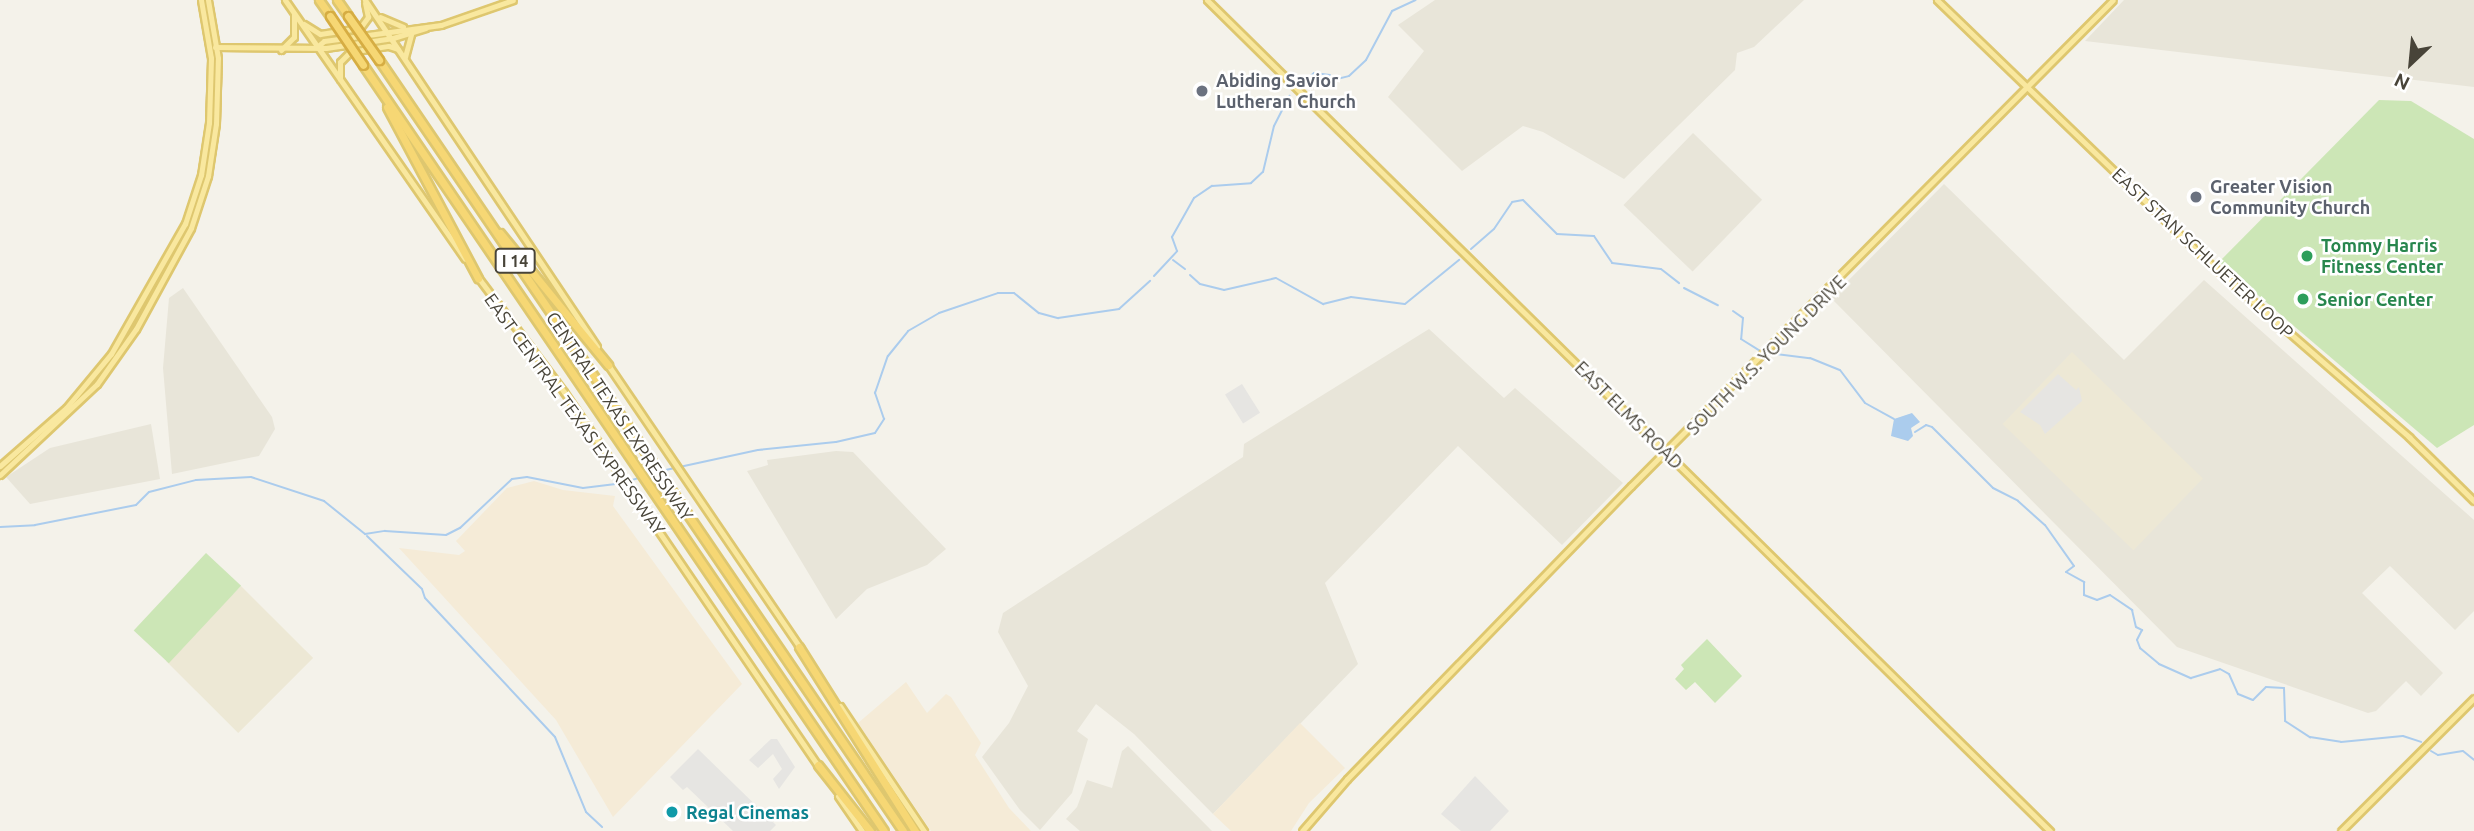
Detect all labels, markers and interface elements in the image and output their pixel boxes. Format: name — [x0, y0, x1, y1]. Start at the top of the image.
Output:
north arrow — [2376, 28, 2446, 98]
text: N — [2391, 69, 2413, 95]
place label: Abiding Savior Lutheran Church — [1216, 70, 1356, 112]
marker: Abiding Savior Lutheran Church — [1194, 83, 1210, 99]
street label: EAST STAN SCHLUETER LOOP — [2108, 163, 2298, 343]
place label: Greater Vision Community Church — [2210, 176, 2370, 218]
marker: Greater Vision Community Church — [2188, 189, 2204, 205]
place label: Tommy Harris Fitness Center — [2321, 235, 2444, 278]
road number: I 14 — [494, 248, 536, 274]
marker: Tommy Harris Fitness Center — [2299, 248, 2315, 264]
street label: SOUTH W.S. YOUNG DRIVE — [1682, 271, 1850, 439]
place label: Senior Center — [2317, 288, 2433, 310]
street label: EAST CENTRAL TEXAS EXPRESSWAY — [480, 289, 670, 539]
marker: Senior Center — [2295, 291, 2311, 307]
street label: CENTRAL TEXAS EXPRESSWAY — [542, 307, 698, 525]
street label: EAST ELMS ROAD — [1571, 357, 1687, 473]
place label: Regal Cinemas — [686, 801, 809, 823]
marker: Regal Cinemas — [664, 804, 680, 820]

